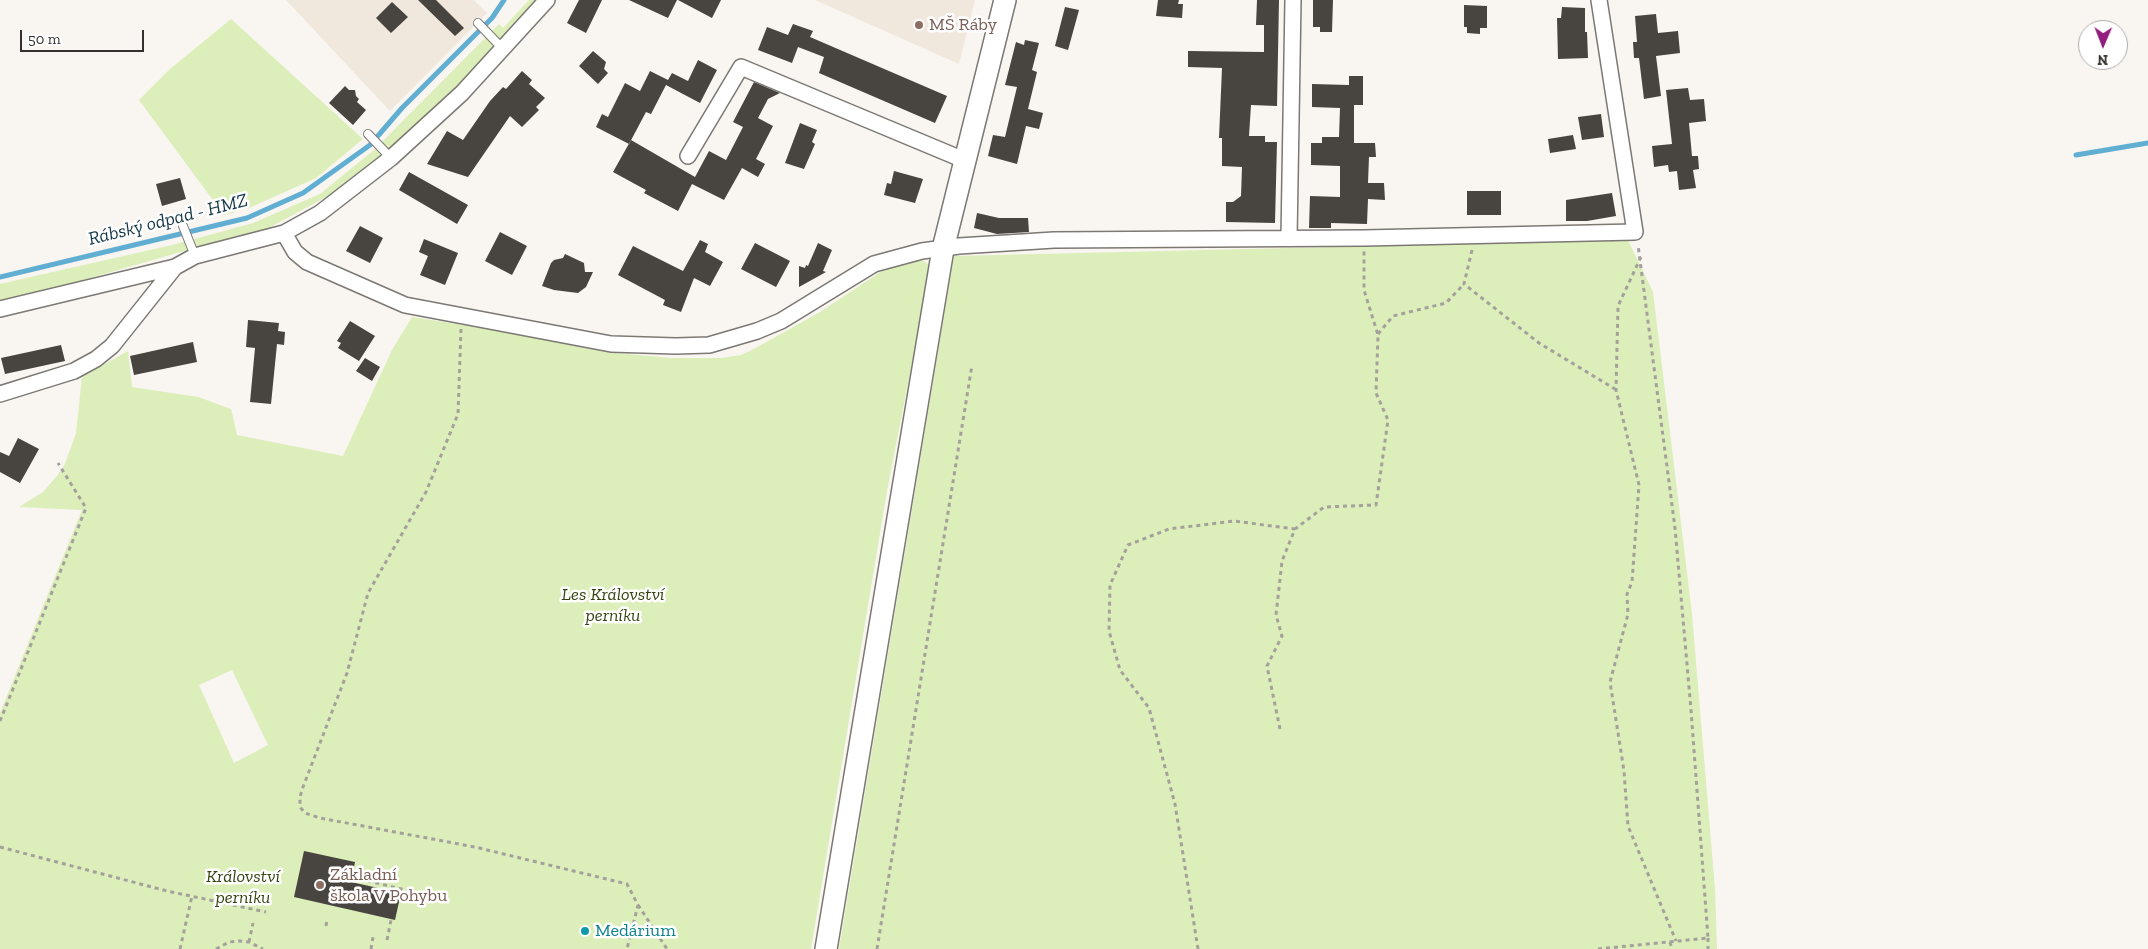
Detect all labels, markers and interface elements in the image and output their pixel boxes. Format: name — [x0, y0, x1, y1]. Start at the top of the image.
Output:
place label: MŠ Ráby — [929, 14, 997, 36]
marker: MŠ Ráby — [913, 19, 925, 31]
scale bar — [22, 20, 146, 52]
north arrow — [2078, 20, 2128, 70]
text: 50 m — [28, 30, 61, 48]
text: N — [2097, 51, 2108, 68]
water label: Rábský odpad - HMZ — [86, 189, 250, 251]
park label: Les Království perníku — [562, 584, 664, 626]
place label: Základní škola V Pohybu — [330, 864, 447, 906]
park label: Království perníku — [206, 866, 280, 909]
marker: Základní škola V Pohybu — [314, 879, 326, 891]
place label: Medárium — [595, 920, 676, 942]
marker: Medárium — [579, 925, 591, 937]

